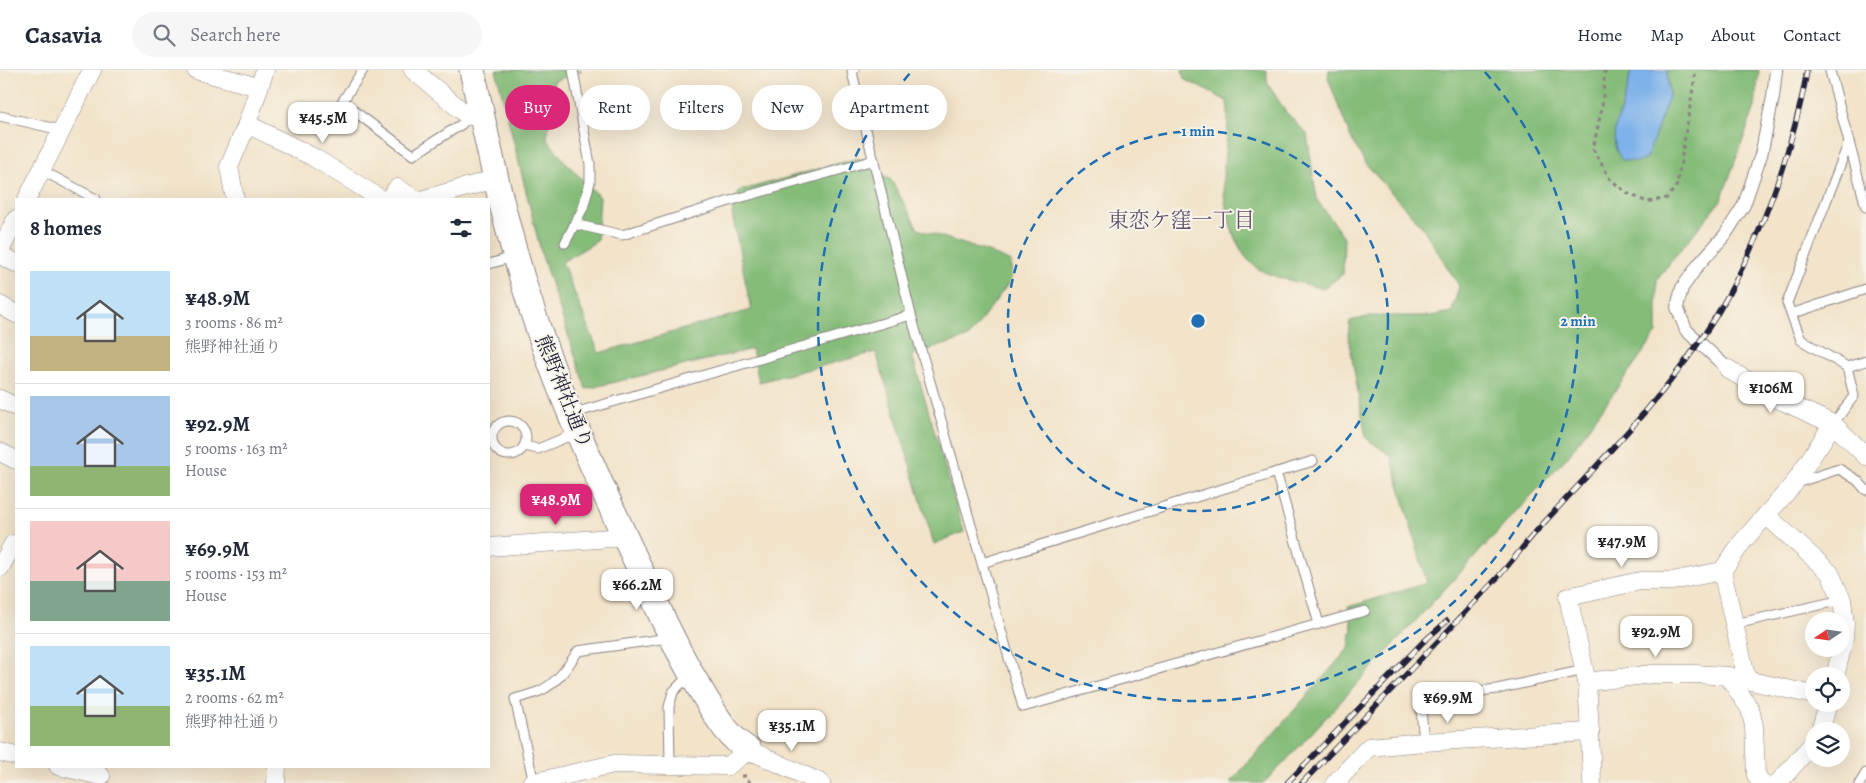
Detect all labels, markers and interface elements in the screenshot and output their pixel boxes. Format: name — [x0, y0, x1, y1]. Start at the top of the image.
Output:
search box — [132, 12, 482, 57]
text: Casavia — [25, 19, 102, 51]
icon: search — [150, 21, 178, 49]
text: Search here — [190, 22, 281, 48]
text: Home — [1577, 23, 1622, 47]
text: Map — [1650, 23, 1683, 47]
text: About — [1711, 23, 1755, 47]
text: Contact — [1783, 23, 1841, 47]
chip: Buy — [505, 85, 570, 130]
chip: Rent — [580, 85, 650, 130]
chip: Filters — [660, 85, 742, 130]
chip: New — [752, 85, 822, 130]
chip: Apartment — [832, 85, 947, 130]
pin: ¥45.5M — [282, 102, 364, 144]
text: ¥45.5M — [299, 107, 347, 129]
text: 1 min — [1181, 121, 1215, 141]
district label: 東恋ケ窪一丁目 — [1108, 206, 1255, 234]
text: 8 homes — [30, 214, 102, 242]
icon: filters — [447, 214, 475, 242]
text: ¥48.9M — [185, 284, 250, 312]
icon: home — [70, 291, 130, 351]
text: 2 min — [1560, 311, 1596, 331]
text: 3 rooms · 86 m² — [185, 312, 283, 334]
centre of rings — [1189, 312, 1207, 330]
street label: 熊野神社通り — [529, 331, 599, 453]
text: 熊野神社通り — [185, 336, 281, 358]
pin: ¥106M — [1736, 372, 1806, 414]
text: ¥106M — [1749, 377, 1793, 399]
text: ¥92.9M — [185, 410, 250, 438]
icon: home — [70, 416, 130, 476]
text: 5 rooms · 163 m² — [185, 438, 287, 460]
text: House — [185, 460, 227, 482]
pin: ¥48.9M — [515, 484, 597, 526]
text: ¥48.9M — [531, 489, 581, 511]
pin: ¥47.9M — [1581, 526, 1663, 568]
text: ¥47.9M — [1598, 531, 1646, 553]
text: ¥69.9M — [185, 535, 250, 563]
icon: home — [70, 541, 130, 601]
text: 5 rooms · 153 m² — [185, 563, 287, 585]
pin: ¥66.2M — [596, 568, 678, 611]
text: ¥66.2M — [612, 574, 662, 596]
text: House — [185, 585, 227, 607]
north arrow — [1805, 612, 1850, 658]
map controls — [1805, 612, 1850, 767]
pin: ¥92.9M — [1615, 616, 1697, 658]
text: ¥92.9M — [1631, 621, 1681, 643]
text: ¥35.1M — [185, 659, 246, 687]
icon: home — [70, 666, 130, 726]
button: locate — [1805, 667, 1850, 712]
pin: ¥69.9M — [1407, 682, 1489, 724]
text: 2 rooms · 62 m² — [185, 687, 284, 709]
text: ¥69.9M — [1423, 687, 1473, 709]
pin: ¥35.1M — [751, 710, 833, 752]
text: 熊野神社通り — [185, 711, 281, 733]
text: ¥35.1M — [769, 715, 815, 737]
button: layers — [1805, 722, 1850, 767]

